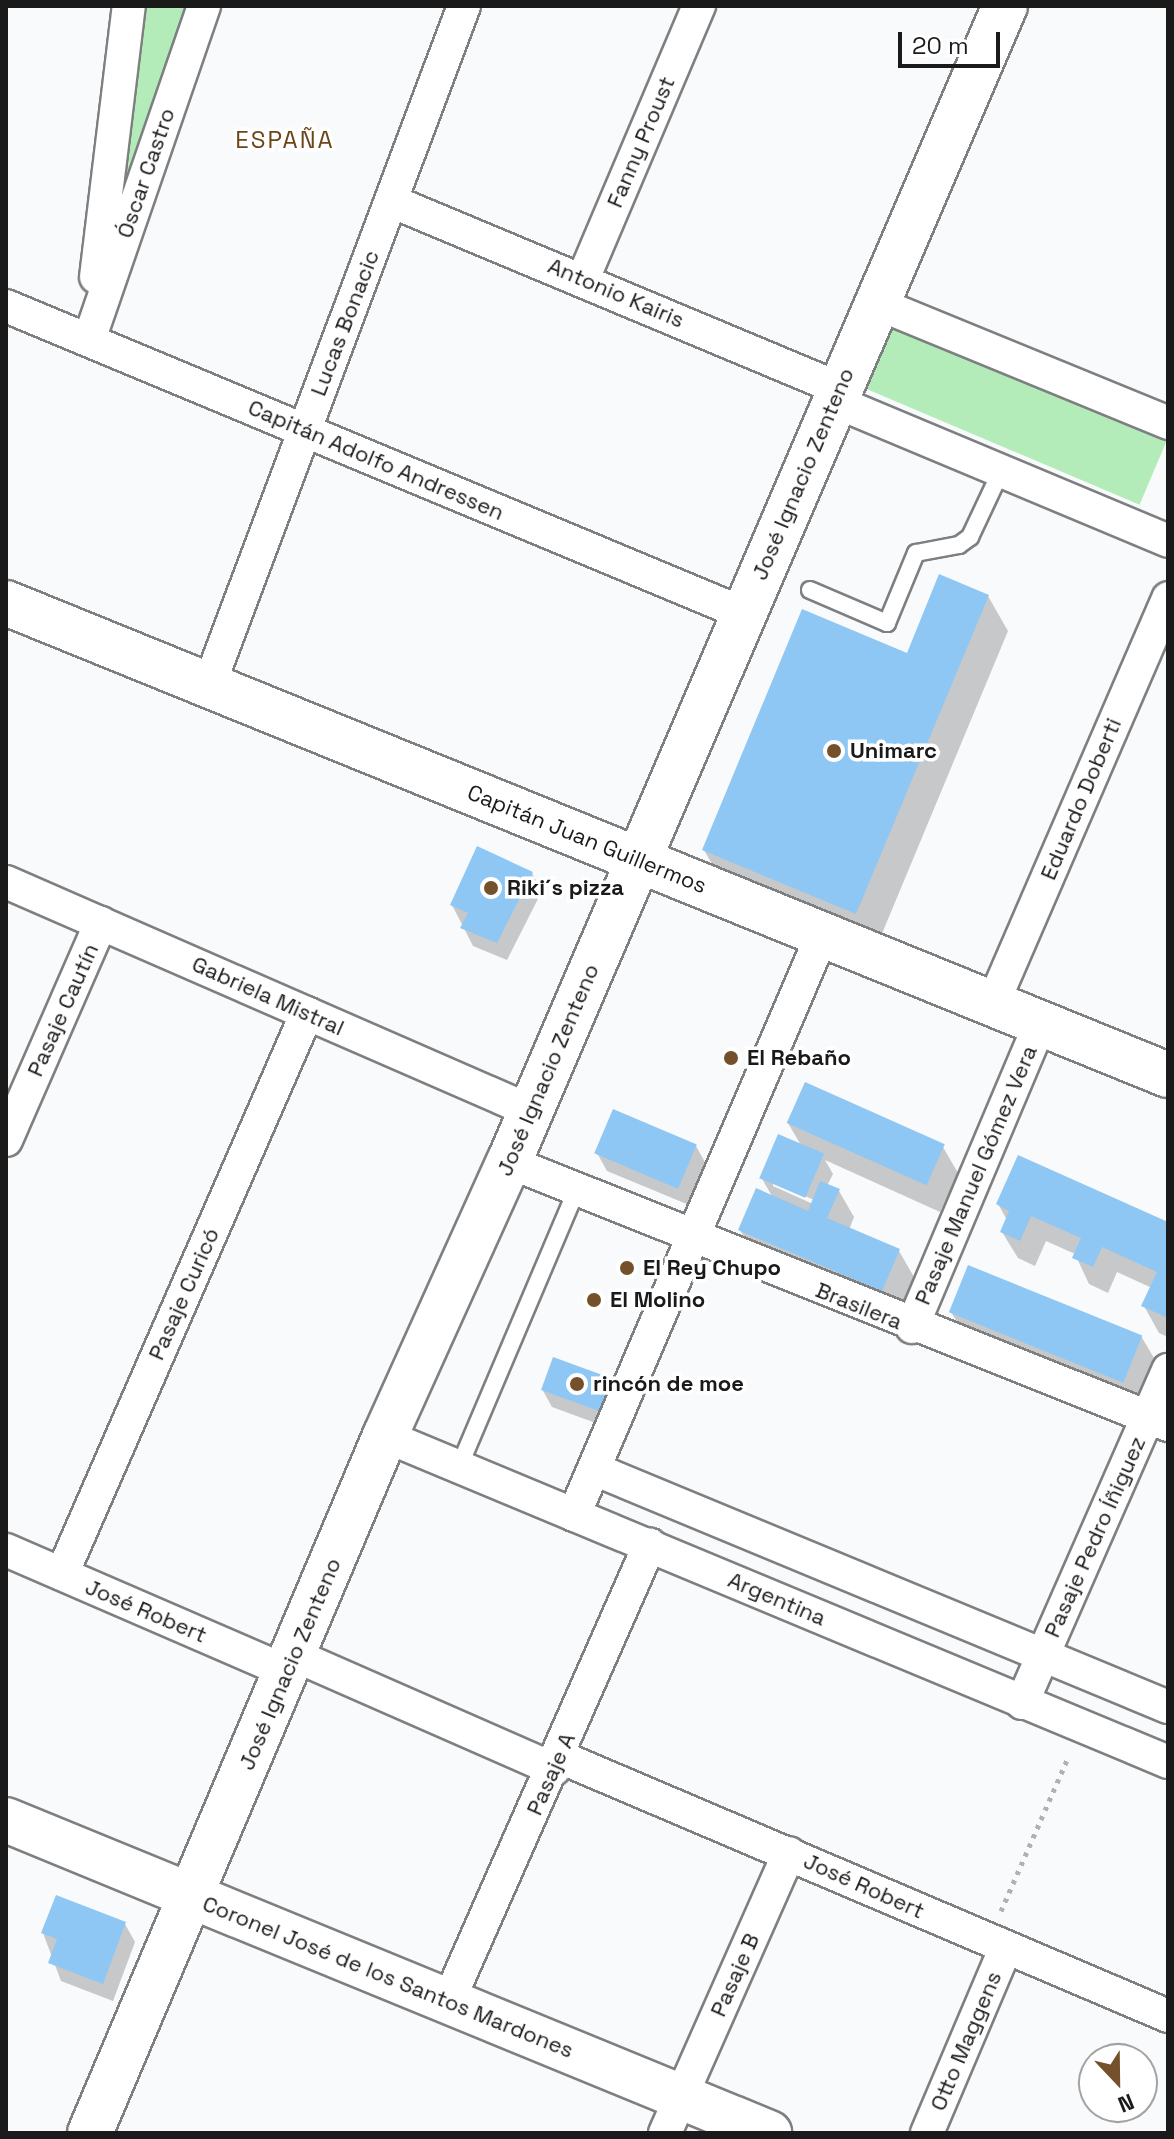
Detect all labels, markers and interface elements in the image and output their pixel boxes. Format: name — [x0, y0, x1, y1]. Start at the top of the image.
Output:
scale bar — [902, 16, 1004, 66]
text: 20 m — [912, 30, 969, 61]
street label: Fanny Proust — [602, 72, 680, 212]
street label: Óscar Castro — [111, 105, 181, 241]
district label: ESPAÑA — [235, 126, 335, 154]
street label: Lucas Bonacic — [305, 246, 385, 400]
street label: Antonio Kairis — [544, 252, 688, 334]
street label: José Ignacio Zenteno — [746, 364, 860, 584]
street label: Capitán Adolfo Andressen — [244, 394, 508, 526]
street label: Eduardo Doberti — [1035, 714, 1127, 884]
place label: Unimarc — [850, 738, 937, 764]
marker: Unimarc — [825, 742, 843, 760]
street label: Capitán Juan Guillermos — [464, 779, 710, 899]
place label: Riki´s pizza — [507, 875, 624, 901]
marker: Riki´s pizza — [482, 879, 500, 897]
street label: Pasaje Cautín — [22, 939, 104, 1081]
street label: Gabriela Mistral — [188, 951, 348, 1041]
street label: José Ignacio Zenteno — [491, 960, 605, 1180]
street label: Pasaje Manuel Gómez Vera — [909, 1041, 1043, 1309]
place label: El Rebaño — [747, 1045, 851, 1071]
marker: El Rebaño — [722, 1049, 740, 1067]
street label: Pasaje Curicó — [143, 1224, 225, 1364]
place label: El Rey Chupo — [643, 1255, 781, 1281]
marker: El Rey Chupo — [618, 1259, 636, 1277]
street label: Brasilera — [812, 1277, 906, 1335]
place label: El Molino — [610, 1287, 705, 1313]
marker: El Molino — [585, 1291, 603, 1309]
place label: rincón de moe — [593, 1371, 744, 1397]
marker: rincón de moe — [568, 1375, 586, 1393]
street label: Pasaje Pedro Íñiguez — [1039, 1433, 1151, 1641]
street label: José Ignacio Zenteno — [233, 1554, 347, 1774]
street label: Argentina — [724, 1567, 830, 1631]
street label: José Robert — [81, 1574, 211, 1648]
street label: Pasaje A — [521, 1729, 581, 1819]
street label: José Robert — [800, 1848, 928, 1924]
street label: Coronel José de los Santos Mardones — [199, 1890, 577, 2064]
street label: Pasaje B — [705, 1929, 765, 2021]
street label: Otto Maggens — [925, 1967, 1007, 2115]
north arrow — [1078, 2043, 1158, 2123]
text: N — [1114, 2088, 1138, 2119]

